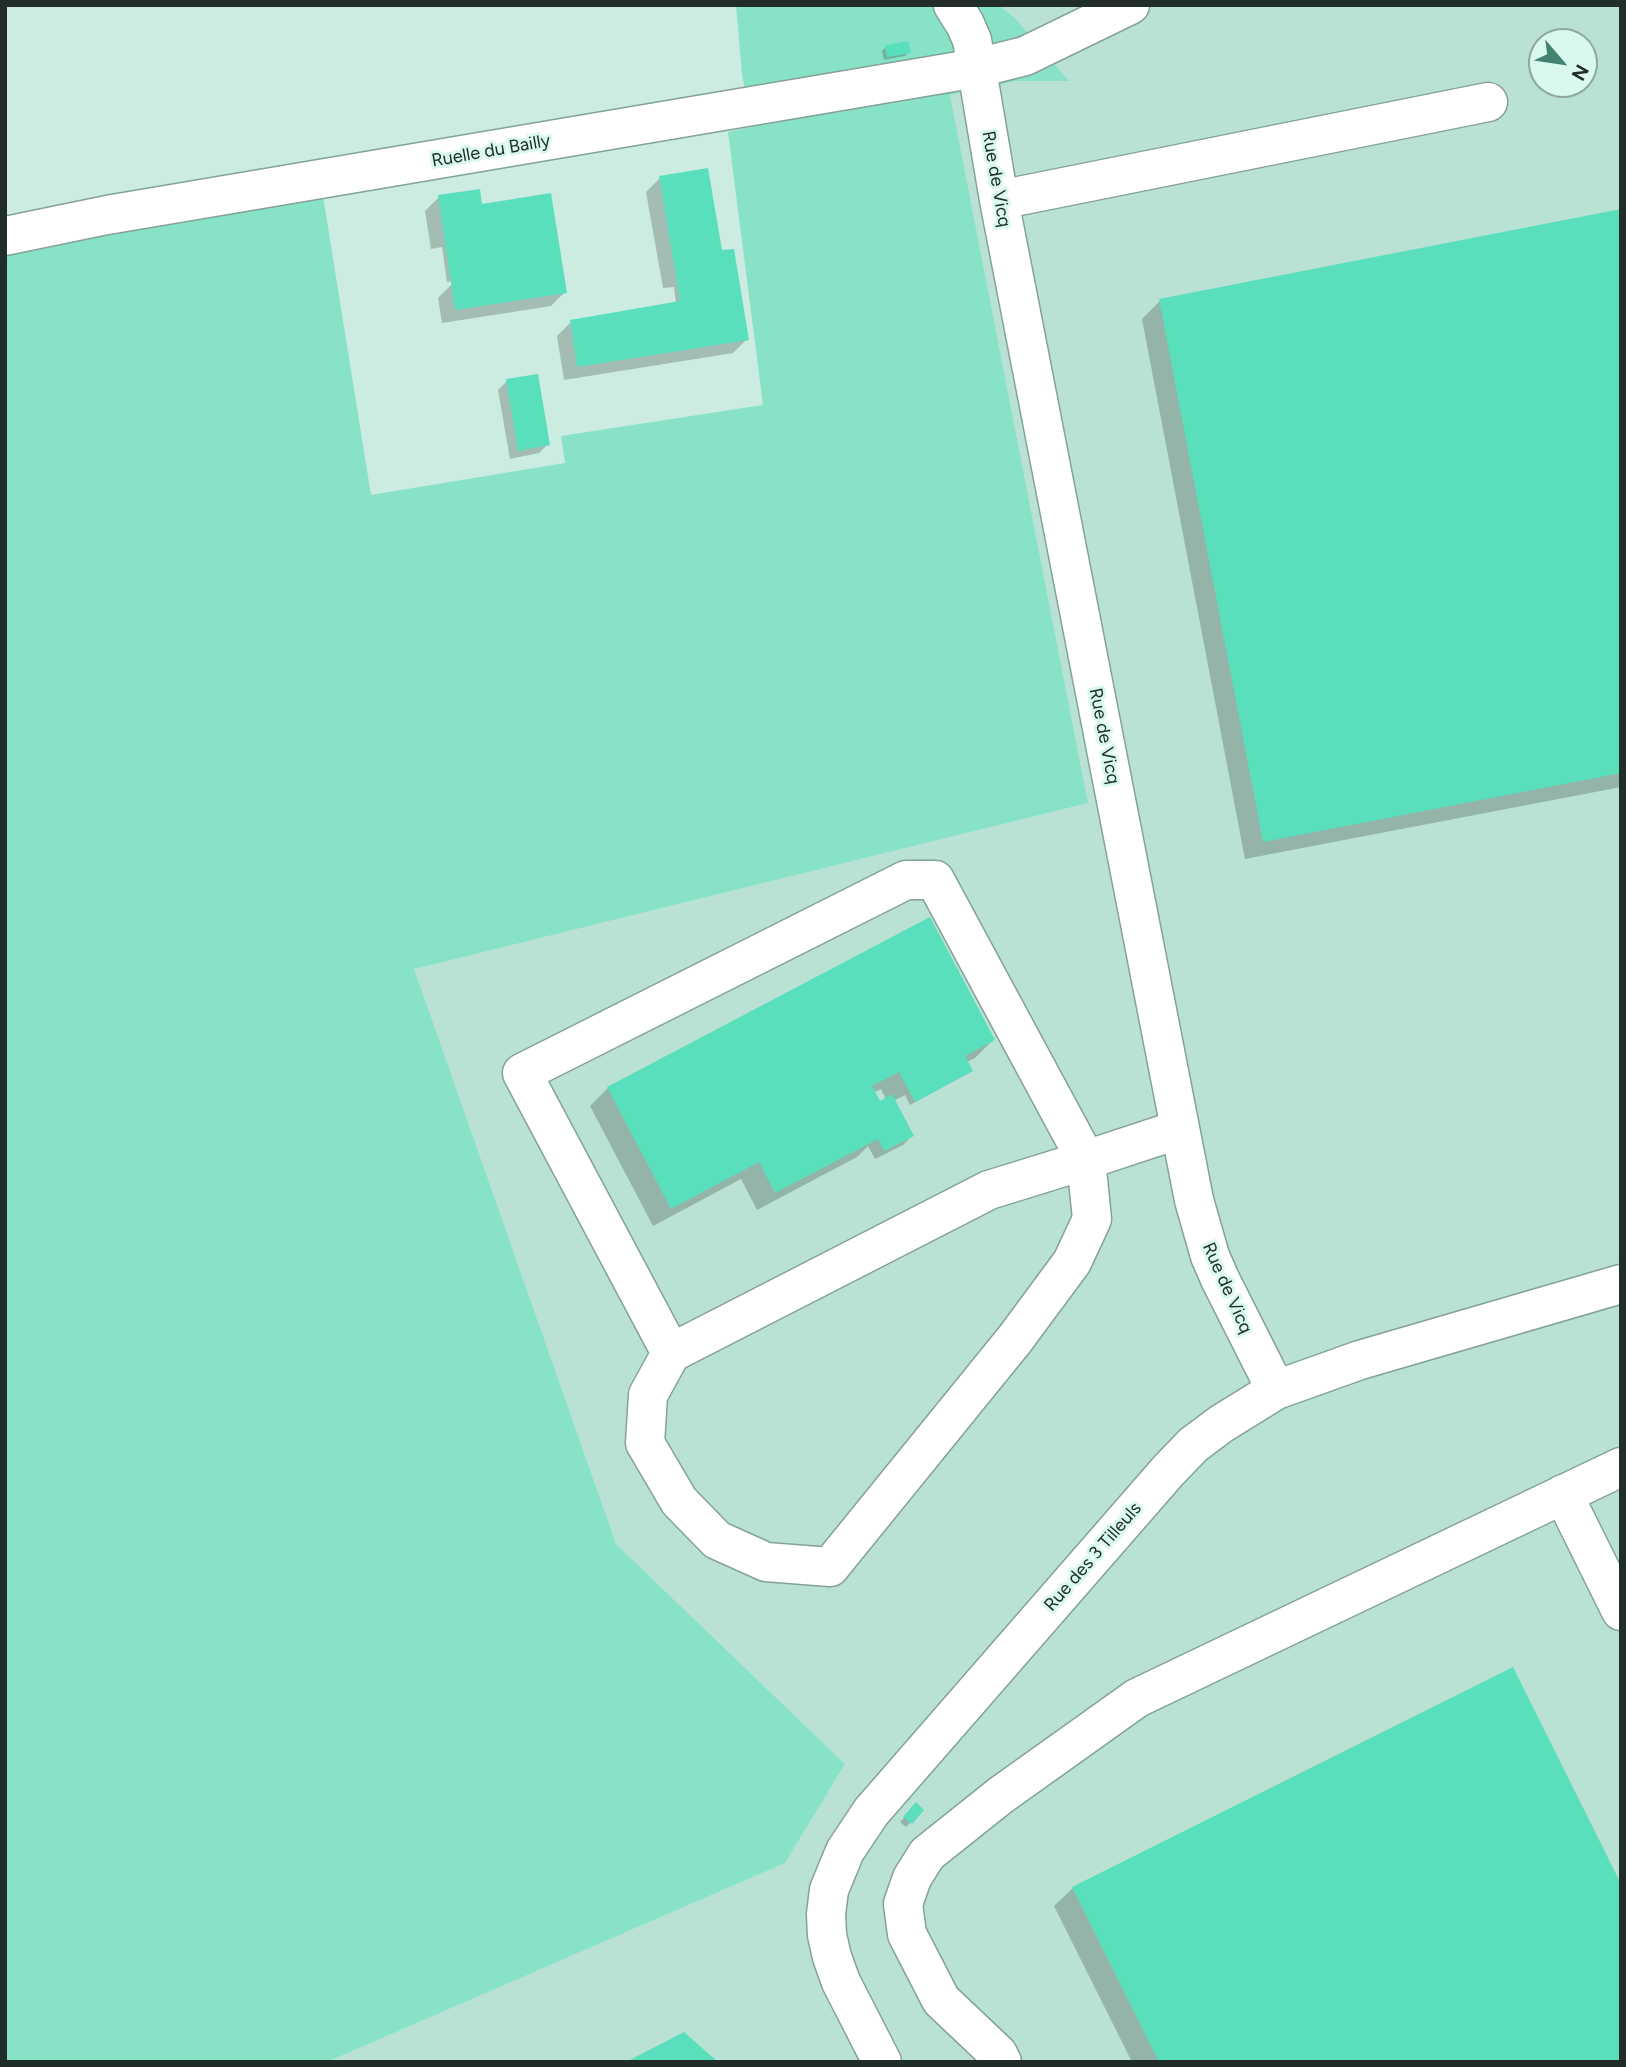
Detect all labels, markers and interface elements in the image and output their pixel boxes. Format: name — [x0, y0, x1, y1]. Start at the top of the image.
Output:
north arrow — [1528, 28, 1598, 98]
text: N — [1566, 60, 1594, 84]
street label: Rue de Vicq — [977, 129, 1015, 229]
street label: Ruelle du Bailly — [430, 130, 552, 172]
street label: Rue de Vicq — [1084, 686, 1124, 786]
street label: Rue de Vicq — [1197, 1239, 1257, 1337]
street label: Rue des 3 Tilleuls — [1040, 1498, 1146, 1616]

